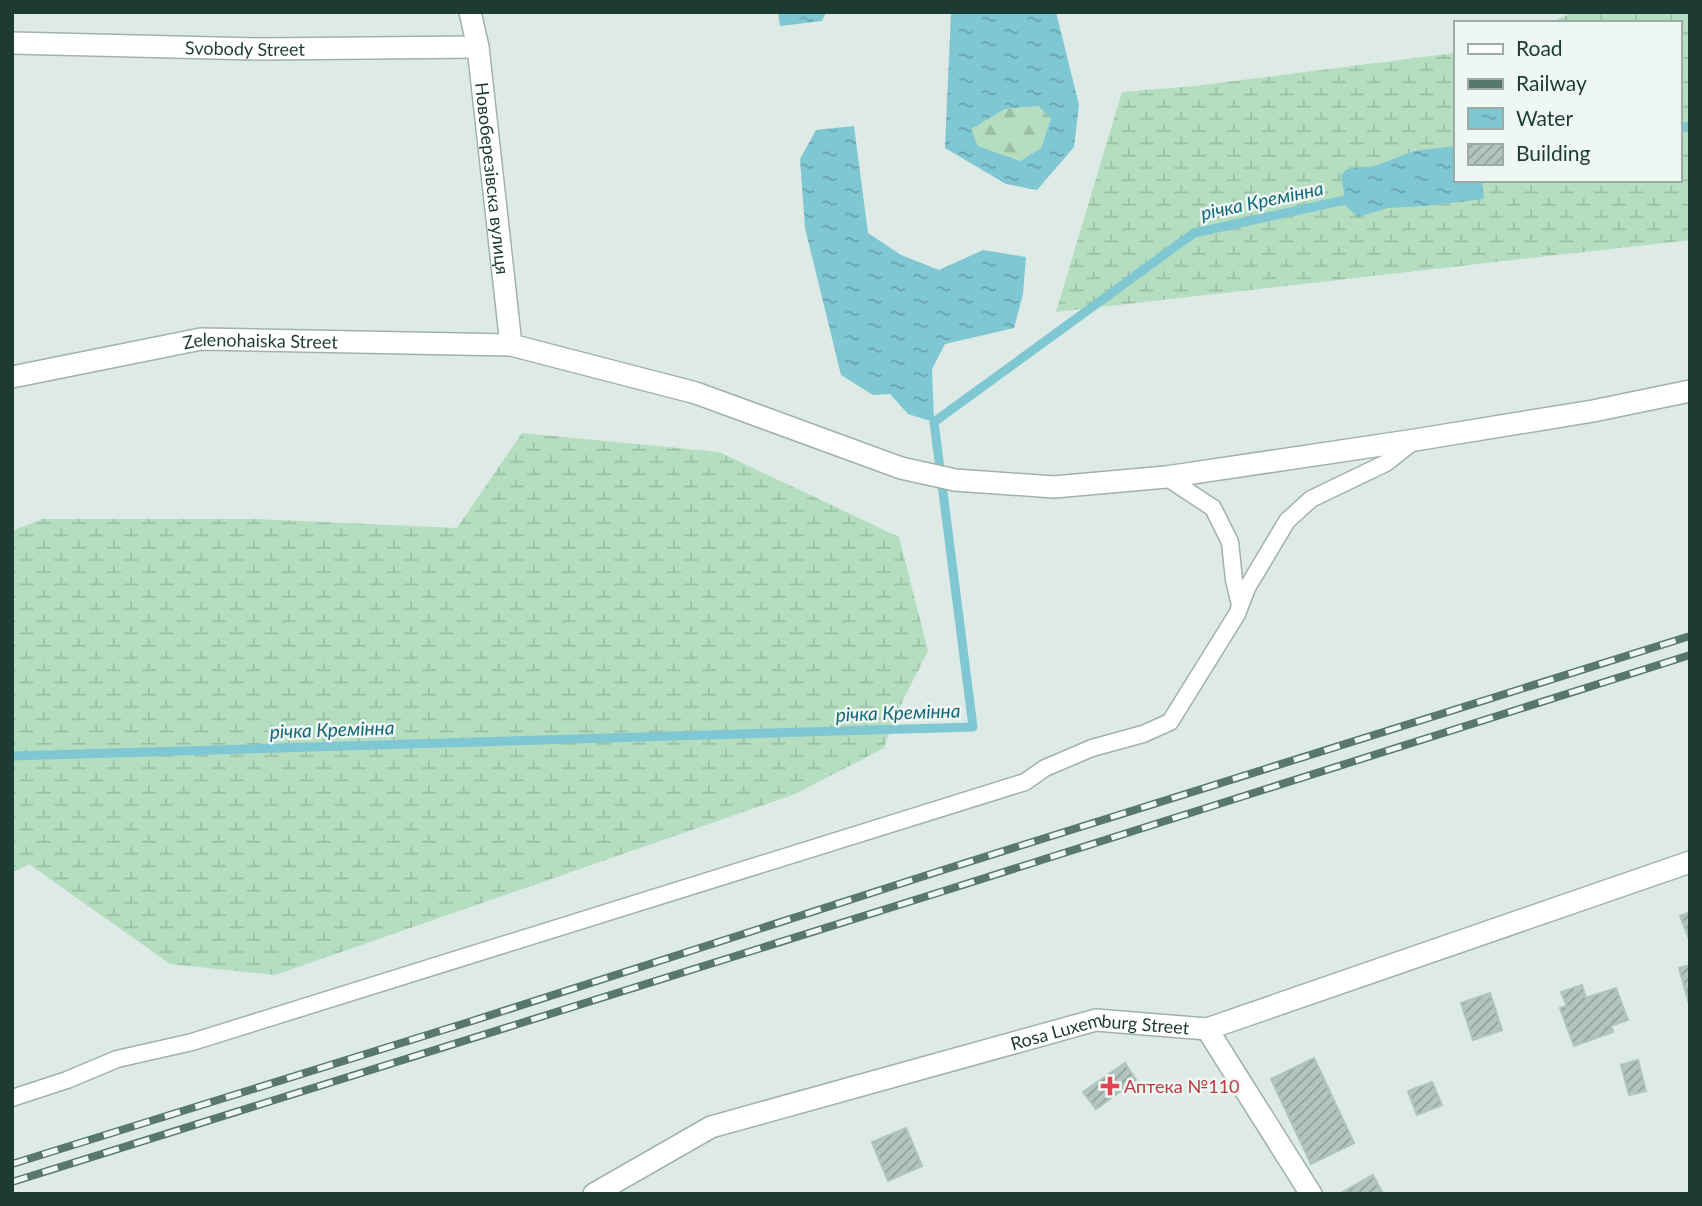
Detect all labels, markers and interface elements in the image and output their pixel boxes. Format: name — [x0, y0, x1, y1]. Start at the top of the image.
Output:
legend — [1454, 21, 1681, 182]
text: Road — [1516, 35, 1563, 60]
street label: Svobody Street — [185, 36, 306, 60]
text: Railway — [1516, 70, 1587, 95]
street label: Новоберезівска вулиця — [471, 81, 514, 276]
text: Water — [1516, 105, 1573, 130]
text: Building — [1516, 140, 1591, 165]
water label: річка Кремінна — [1199, 176, 1325, 224]
street label: Zelenohaiska Street — [181, 328, 339, 353]
water label: річка Кремінна — [835, 698, 961, 726]
water label: річка Кремінна — [269, 715, 395, 743]
street label: Rosa Luxemburg Street — [1008, 1008, 1191, 1054]
place label: Аптека №110 — [1124, 1075, 1240, 1097]
marker: Аптека №110 — [1102, 1078, 1118, 1094]

